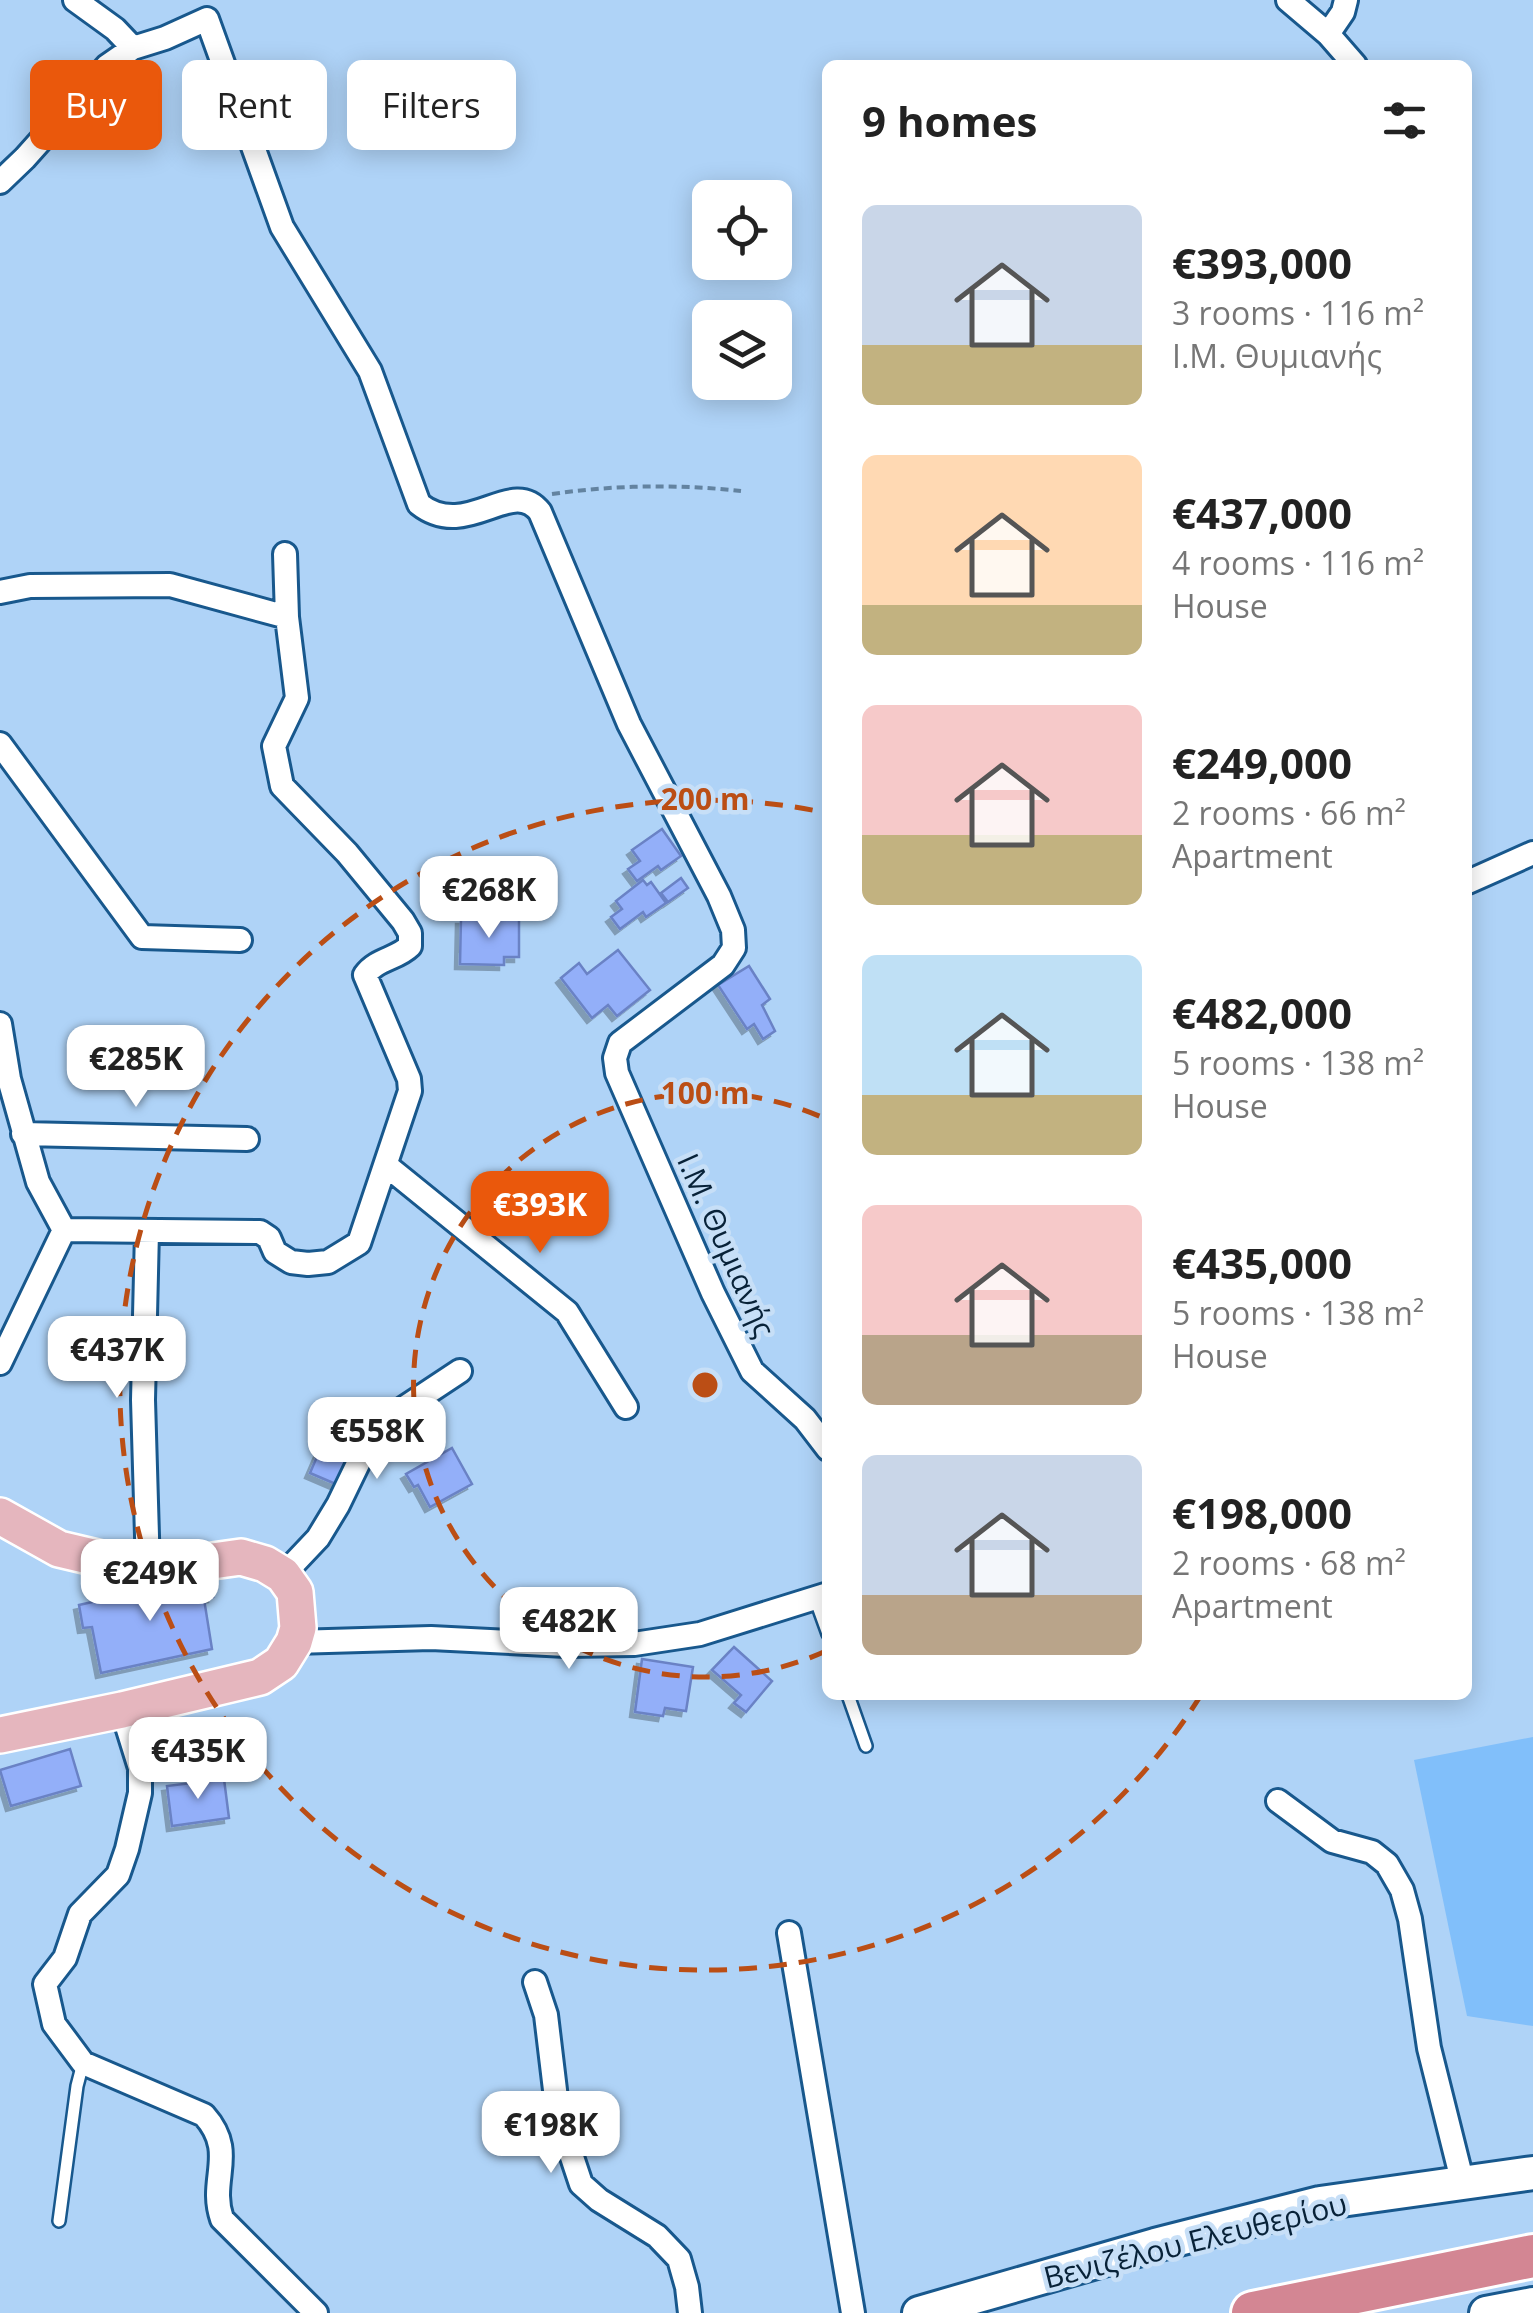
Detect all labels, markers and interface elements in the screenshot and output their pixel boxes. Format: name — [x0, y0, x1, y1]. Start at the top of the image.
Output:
chip: Buy — [30, 60, 162, 150]
chip: Rent — [182, 60, 327, 150]
chip: Filters — [347, 60, 516, 150]
text: 9 homes — [862, 92, 1037, 149]
icon: filters — [1377, 93, 1432, 148]
map controls — [692, 180, 792, 400]
button: locate — [692, 180, 792, 280]
text: €393,000 — [1172, 234, 1352, 291]
icon: home — [942, 245, 1062, 365]
text: 3 rooms · 116 m² — [1172, 291, 1424, 334]
button: layers — [692, 300, 792, 400]
text: Ι.Μ. Θυμιανής — [1172, 334, 1382, 377]
text: €437,000 — [1172, 484, 1352, 541]
icon: home — [942, 495, 1062, 615]
text: 4 rooms · 116 m² — [1172, 541, 1424, 584]
text: House — [1172, 584, 1268, 627]
text: €249,000 — [1172, 734, 1352, 791]
icon: home — [942, 745, 1062, 865]
text: 200 m — [661, 778, 749, 819]
text: 2 rooms · 66 m² — [1172, 791, 1406, 834]
text: Apartment — [1172, 834, 1333, 877]
pin: €268K — [419, 856, 559, 941]
text: €268K — [442, 867, 536, 910]
text: €482,000 — [1172, 984, 1352, 1041]
icon: home — [942, 995, 1062, 1115]
pin: €285K — [66, 1025, 206, 1110]
text: €285K — [89, 1036, 183, 1079]
text: 5 rooms · 138 m² — [1172, 1041, 1424, 1084]
text: 100 m — [661, 1072, 749, 1113]
text: House — [1172, 1084, 1268, 1127]
street label: Ι.Μ. Θυμιανής — [668, 1147, 786, 1343]
pin: €393K — [470, 1171, 610, 1256]
text: €393K — [493, 1182, 587, 1225]
text: €435,000 — [1172, 1234, 1352, 1291]
icon: home — [942, 1245, 1062, 1365]
text: 5 rooms · 138 m² — [1172, 1291, 1424, 1334]
pin: €437K — [47, 1316, 187, 1401]
text: €437K — [70, 1327, 164, 1370]
text: House — [1172, 1334, 1268, 1377]
centre of rings — [687, 1367, 723, 1403]
pin: €558K — [307, 1397, 447, 1482]
text: €558K — [330, 1408, 424, 1451]
text: €198,000 — [1172, 1484, 1352, 1541]
icon: home — [942, 1495, 1062, 1615]
pin: €249K — [80, 1539, 220, 1624]
text: 2 rooms · 68 m² — [1172, 1541, 1406, 1584]
text: €249K — [103, 1550, 197, 1593]
text: Apartment — [1172, 1584, 1333, 1627]
pin: €482K — [499, 1587, 639, 1672]
text: €482K — [522, 1598, 616, 1641]
pin: €435K — [128, 1717, 268, 1802]
text: €435K — [151, 1728, 245, 1771]
pin: €198K — [481, 2091, 621, 2176]
text: €198K — [504, 2102, 598, 2145]
street label: Βενιζέλου Ελευθερίου — [1039, 2182, 1351, 2298]

